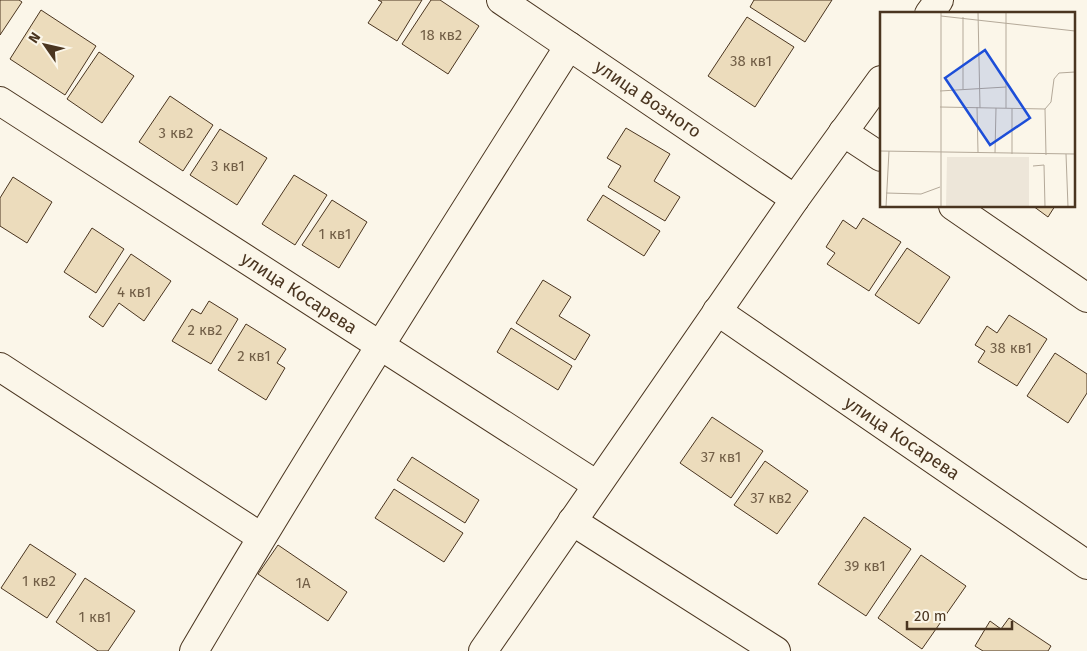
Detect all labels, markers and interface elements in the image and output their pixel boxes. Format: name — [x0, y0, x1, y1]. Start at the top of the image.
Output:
inset map — [880, 12, 1074, 208]
north arrow — [20, 20, 70, 70]
house number: 18 кв2 — [420, 26, 462, 44]
text: N — [25, 29, 44, 47]
house number: 38 кв1 — [730, 52, 772, 70]
street label: улица Возного — [590, 55, 706, 143]
house number: 3 кв2 — [159, 124, 193, 142]
house number: 3 кв1 — [211, 157, 245, 175]
house number: 1 кв1 — [319, 225, 351, 243]
street label: улица Косарева — [237, 247, 361, 339]
house number: 4 кв1 — [117, 283, 151, 301]
house number: 2 кв2 — [188, 321, 222, 339]
house number: 38 кв1 — [990, 339, 1032, 357]
house number: 2 кв1 — [237, 347, 271, 365]
street label: улица Косарева — [840, 391, 964, 485]
house number: 37 кв1 — [701, 448, 741, 466]
house number: 37 кв2 — [750, 489, 792, 507]
house number: 39 кв1 — [844, 557, 886, 575]
house number: 1 кв2 — [22, 572, 56, 590]
house number: 1А — [295, 574, 311, 592]
scale bar — [907, 598, 1012, 630]
text: 20 m — [914, 607, 947, 625]
house number: 1 кв1 — [79, 608, 111, 626]

